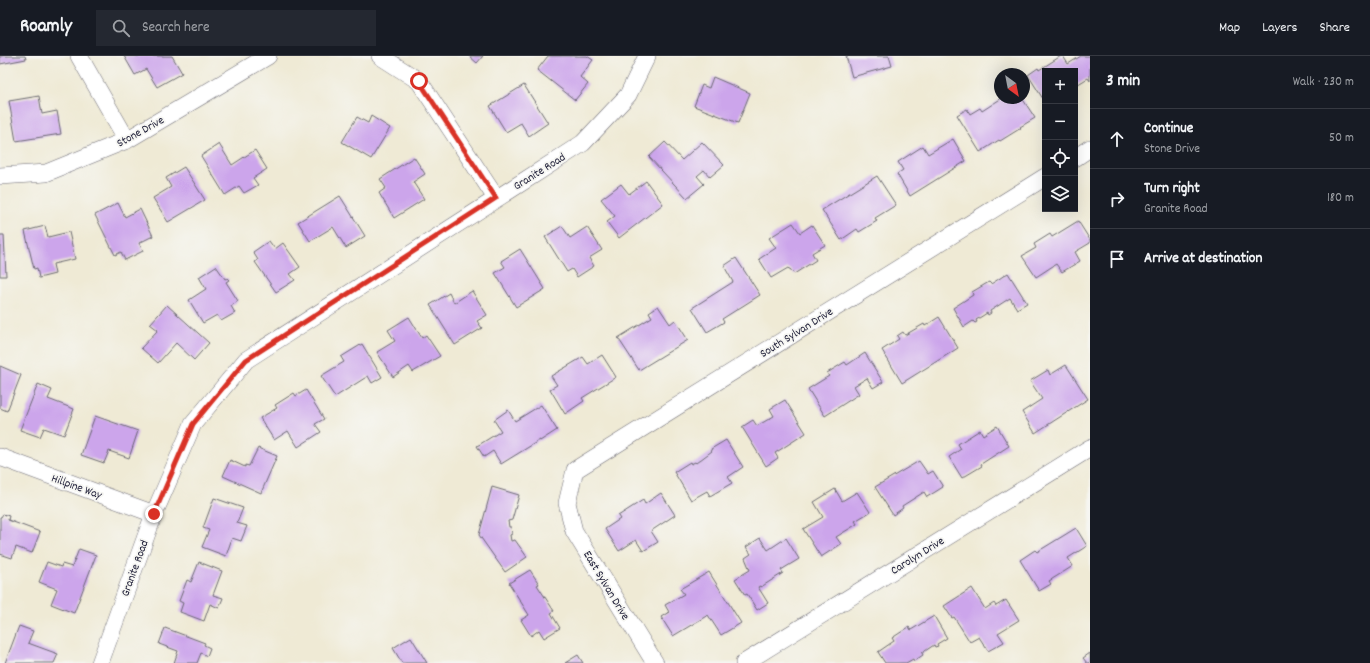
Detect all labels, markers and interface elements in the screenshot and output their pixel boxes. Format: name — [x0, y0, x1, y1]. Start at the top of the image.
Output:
search box — [96, 10, 376, 46]
text: Roamly — [20, 14, 72, 41]
icon: search — [110, 17, 132, 39]
text: Search here — [142, 17, 210, 39]
text: Map — [1219, 18, 1240, 38]
text: Layers — [1262, 18, 1297, 38]
text: Share — [1319, 18, 1350, 38]
north arrow — [994, 68, 1030, 104]
map controls — [1042, 68, 1078, 212]
button: + — [1042, 68, 1078, 104]
text: 3 min — [1106, 70, 1140, 94]
route start — [410, 72, 428, 90]
text: Walk · 230 m — [1293, 73, 1354, 92]
button: − — [1042, 104, 1078, 140]
street label: Stone Drive — [114, 112, 167, 152]
text: Continue — [1144, 118, 1193, 140]
icon: ahead — [1106, 128, 1128, 150]
text: 50 m — [1329, 129, 1354, 148]
button: locate — [1042, 140, 1078, 176]
text: Stone Drive — [1144, 140, 1200, 159]
street label: Granite Road — [510, 149, 569, 195]
button: layers — [1042, 176, 1078, 212]
text: Turn right — [1144, 178, 1200, 200]
icon: right — [1106, 188, 1128, 210]
text: 180 m — [1327, 189, 1354, 208]
text: Granite Road — [1144, 200, 1208, 219]
icon: arrive — [1106, 248, 1128, 270]
text: Arrive at destination — [1144, 248, 1262, 270]
street label: South Sylvan Drive — [757, 304, 837, 363]
street label: Hillpine Way — [49, 470, 105, 505]
route end — [145, 505, 163, 523]
street label: Carolyn Drive — [888, 533, 948, 580]
street label: Granite Road — [117, 538, 153, 599]
street label: East Sylvan Drive — [578, 548, 633, 624]

